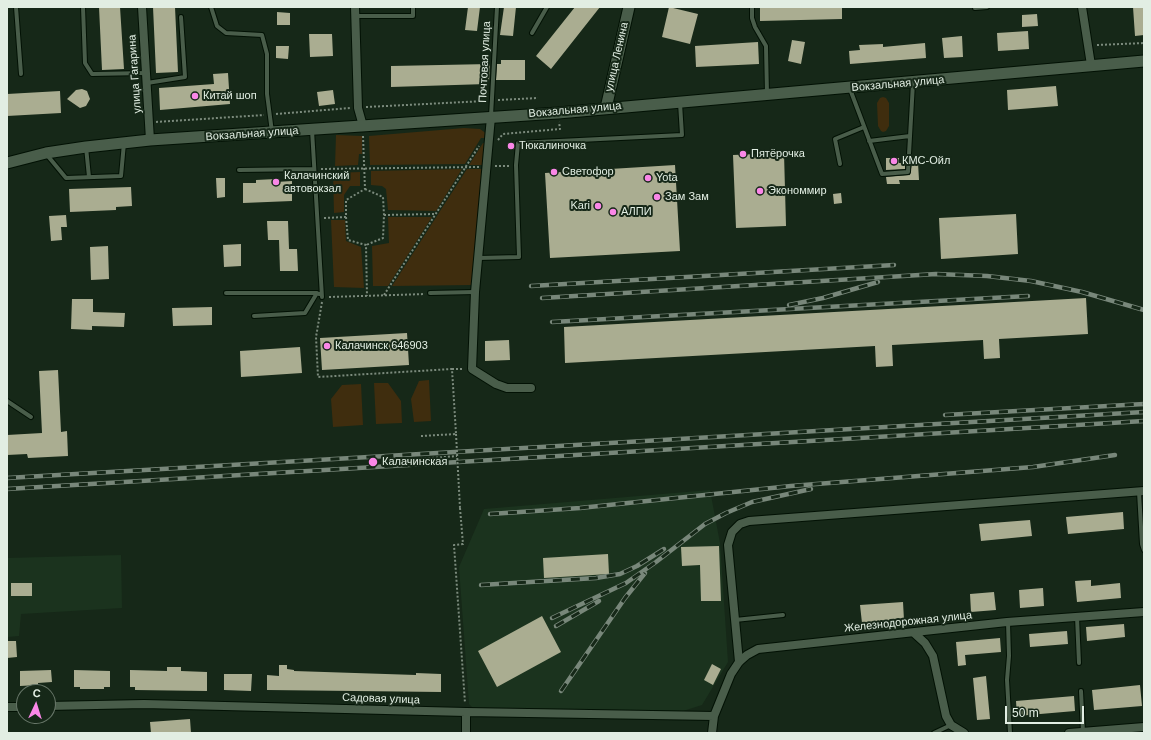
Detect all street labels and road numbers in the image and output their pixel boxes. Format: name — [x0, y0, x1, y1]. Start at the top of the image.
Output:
street label: Почтовая улица — [476, 21, 494, 103]
street label: улица Ленина — [603, 21, 631, 93]
street label: улица Гагарина — [126, 34, 144, 114]
street label: Вокзальная улица — [851, 73, 945, 95]
street label: Вокзальная улица — [528, 99, 622, 121]
street label: Вокзальная улица — [205, 124, 299, 144]
street label: Железнодорожная улица — [843, 609, 973, 635]
street label: Садовая улица — [342, 691, 420, 707]

